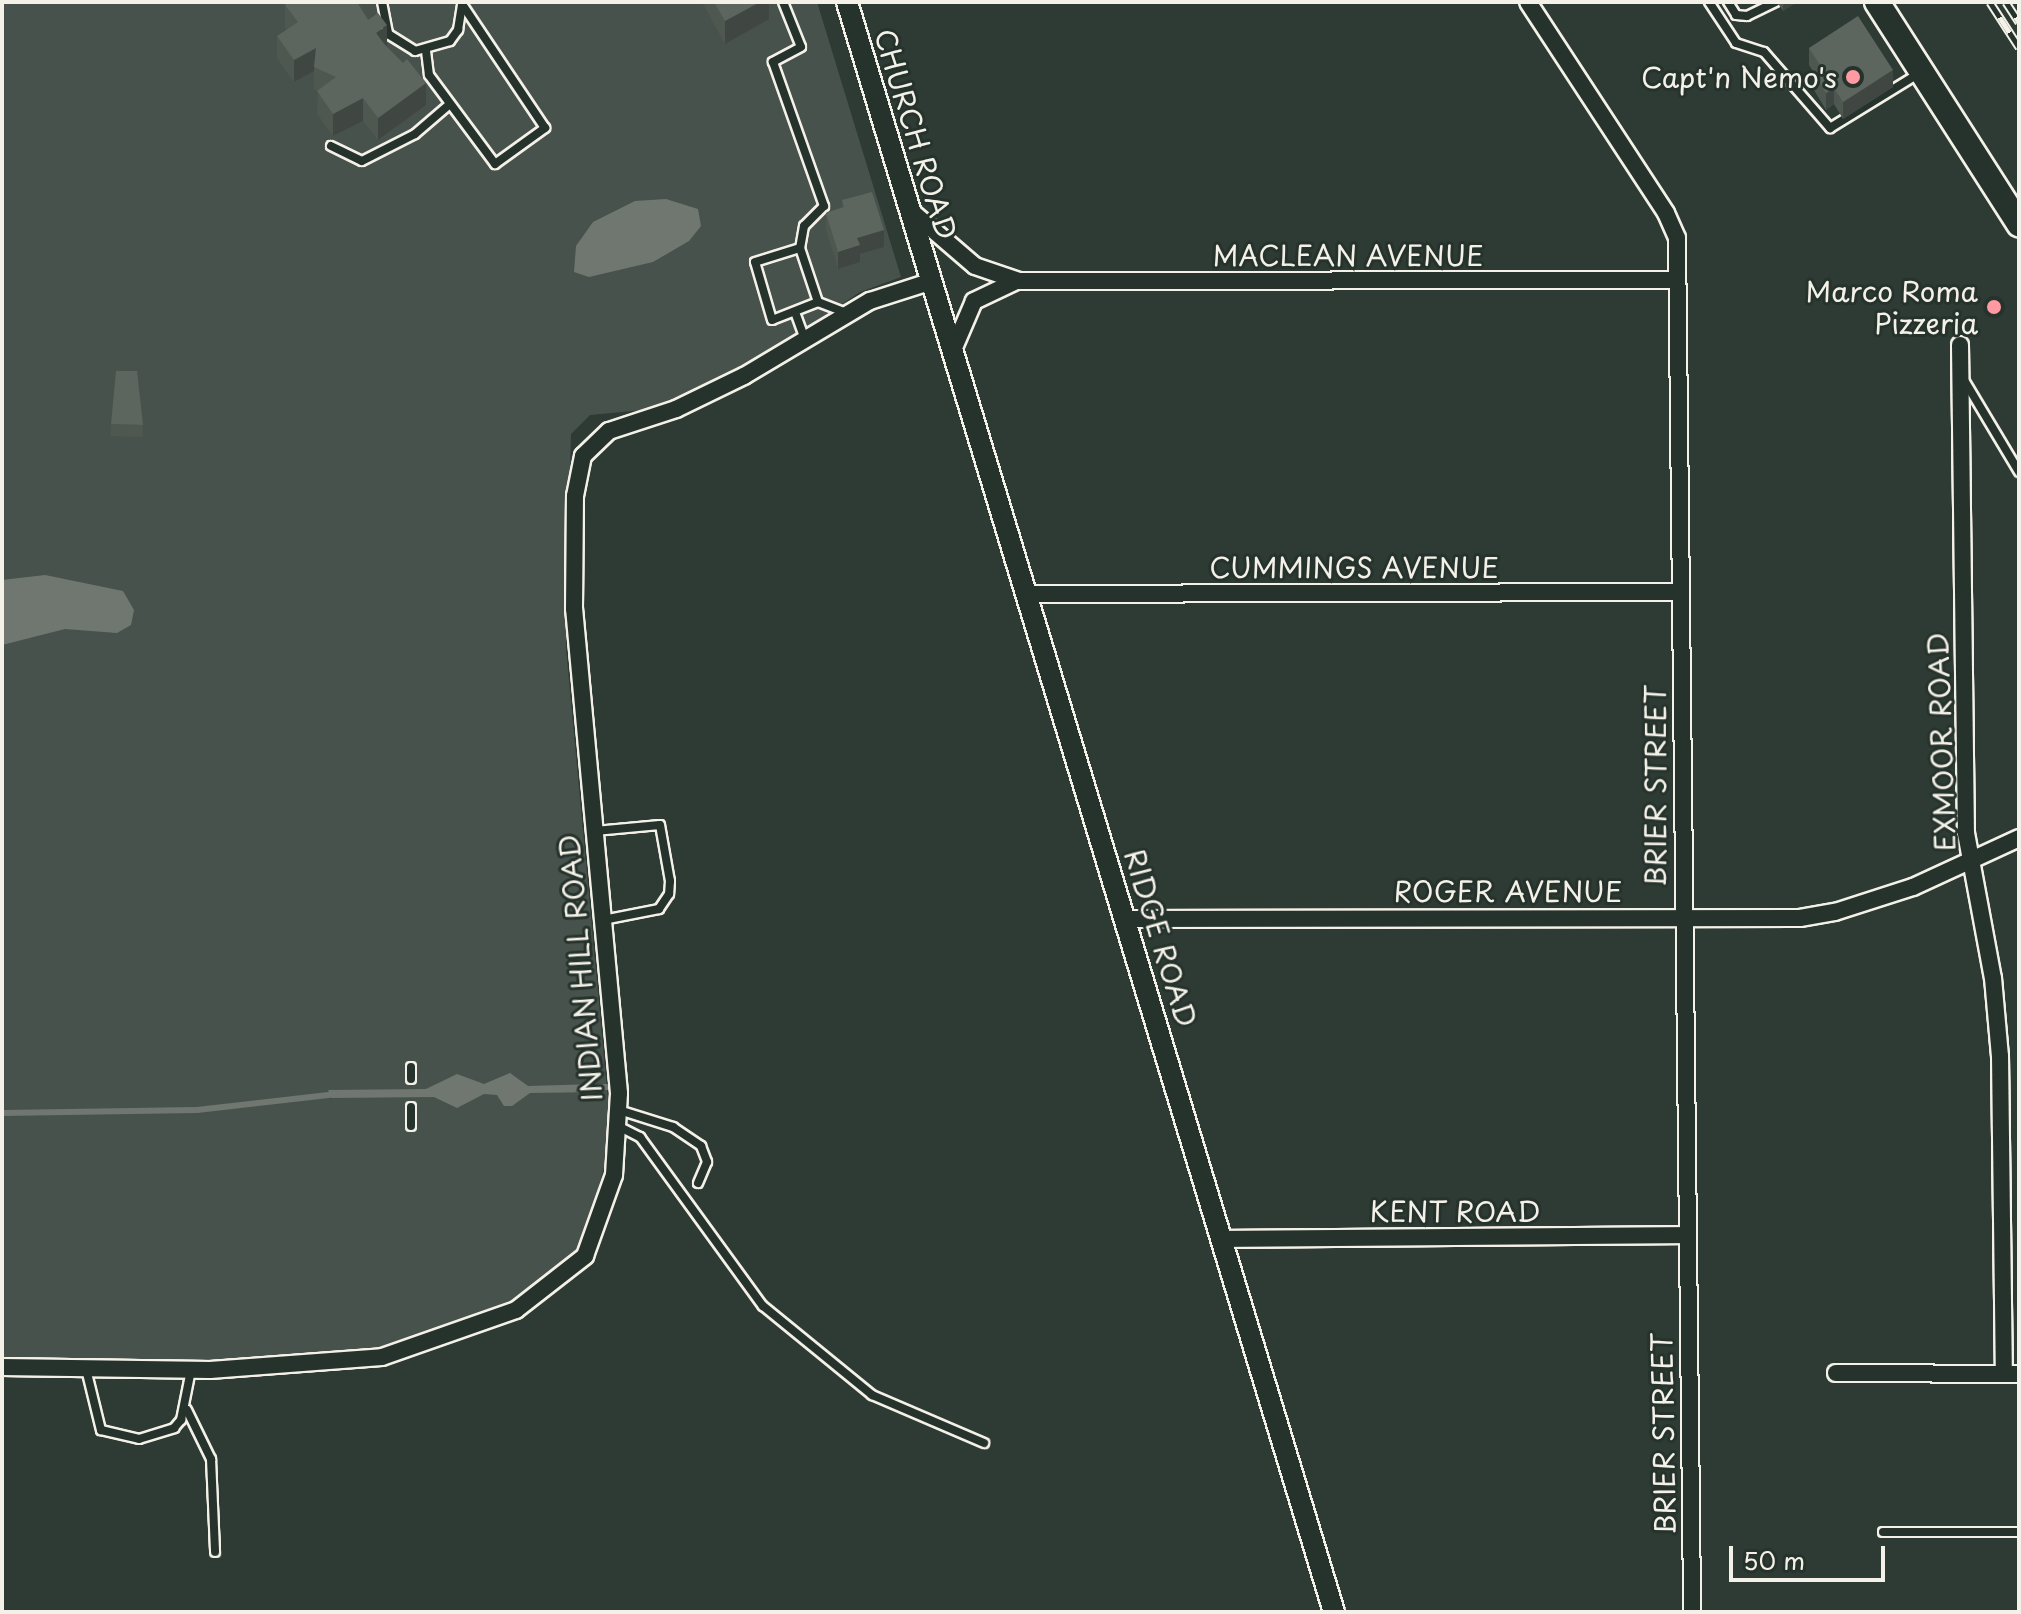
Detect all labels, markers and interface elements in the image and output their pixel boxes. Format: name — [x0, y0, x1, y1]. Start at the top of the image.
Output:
street label: CHURCH ROAD — [868, 23, 964, 245]
place label: Capt'n Nemo's — [1640, 60, 1837, 94]
marker: Capt'n Nemo's — [1844, 68, 1862, 86]
street label: MACLEAN AVENUE — [1213, 238, 1483, 272]
place label: Marco Roma Pizzeria — [1806, 274, 1978, 340]
marker: Marco Roma Pizzeria — [1985, 298, 2003, 316]
street label: CUMMINGS AVENUE — [1207, 550, 1501, 584]
street label: EXMOOR ROAD — [1920, 632, 1962, 852]
street label: BRIER STREET — [1638, 684, 1672, 888]
street label: INDIAN HILL ROAD — [551, 832, 609, 1104]
street label: RIDGE ROAD — [1118, 845, 1204, 1031]
street label: ROGER AVENUE — [1394, 874, 1622, 908]
street label: KENT ROAD — [1369, 1194, 1541, 1228]
street label: BRIER STREET — [1644, 1332, 1682, 1536]
scale bar — [1733, 1530, 1889, 1580]
text: 50 m — [1743, 1542, 1805, 1578]

